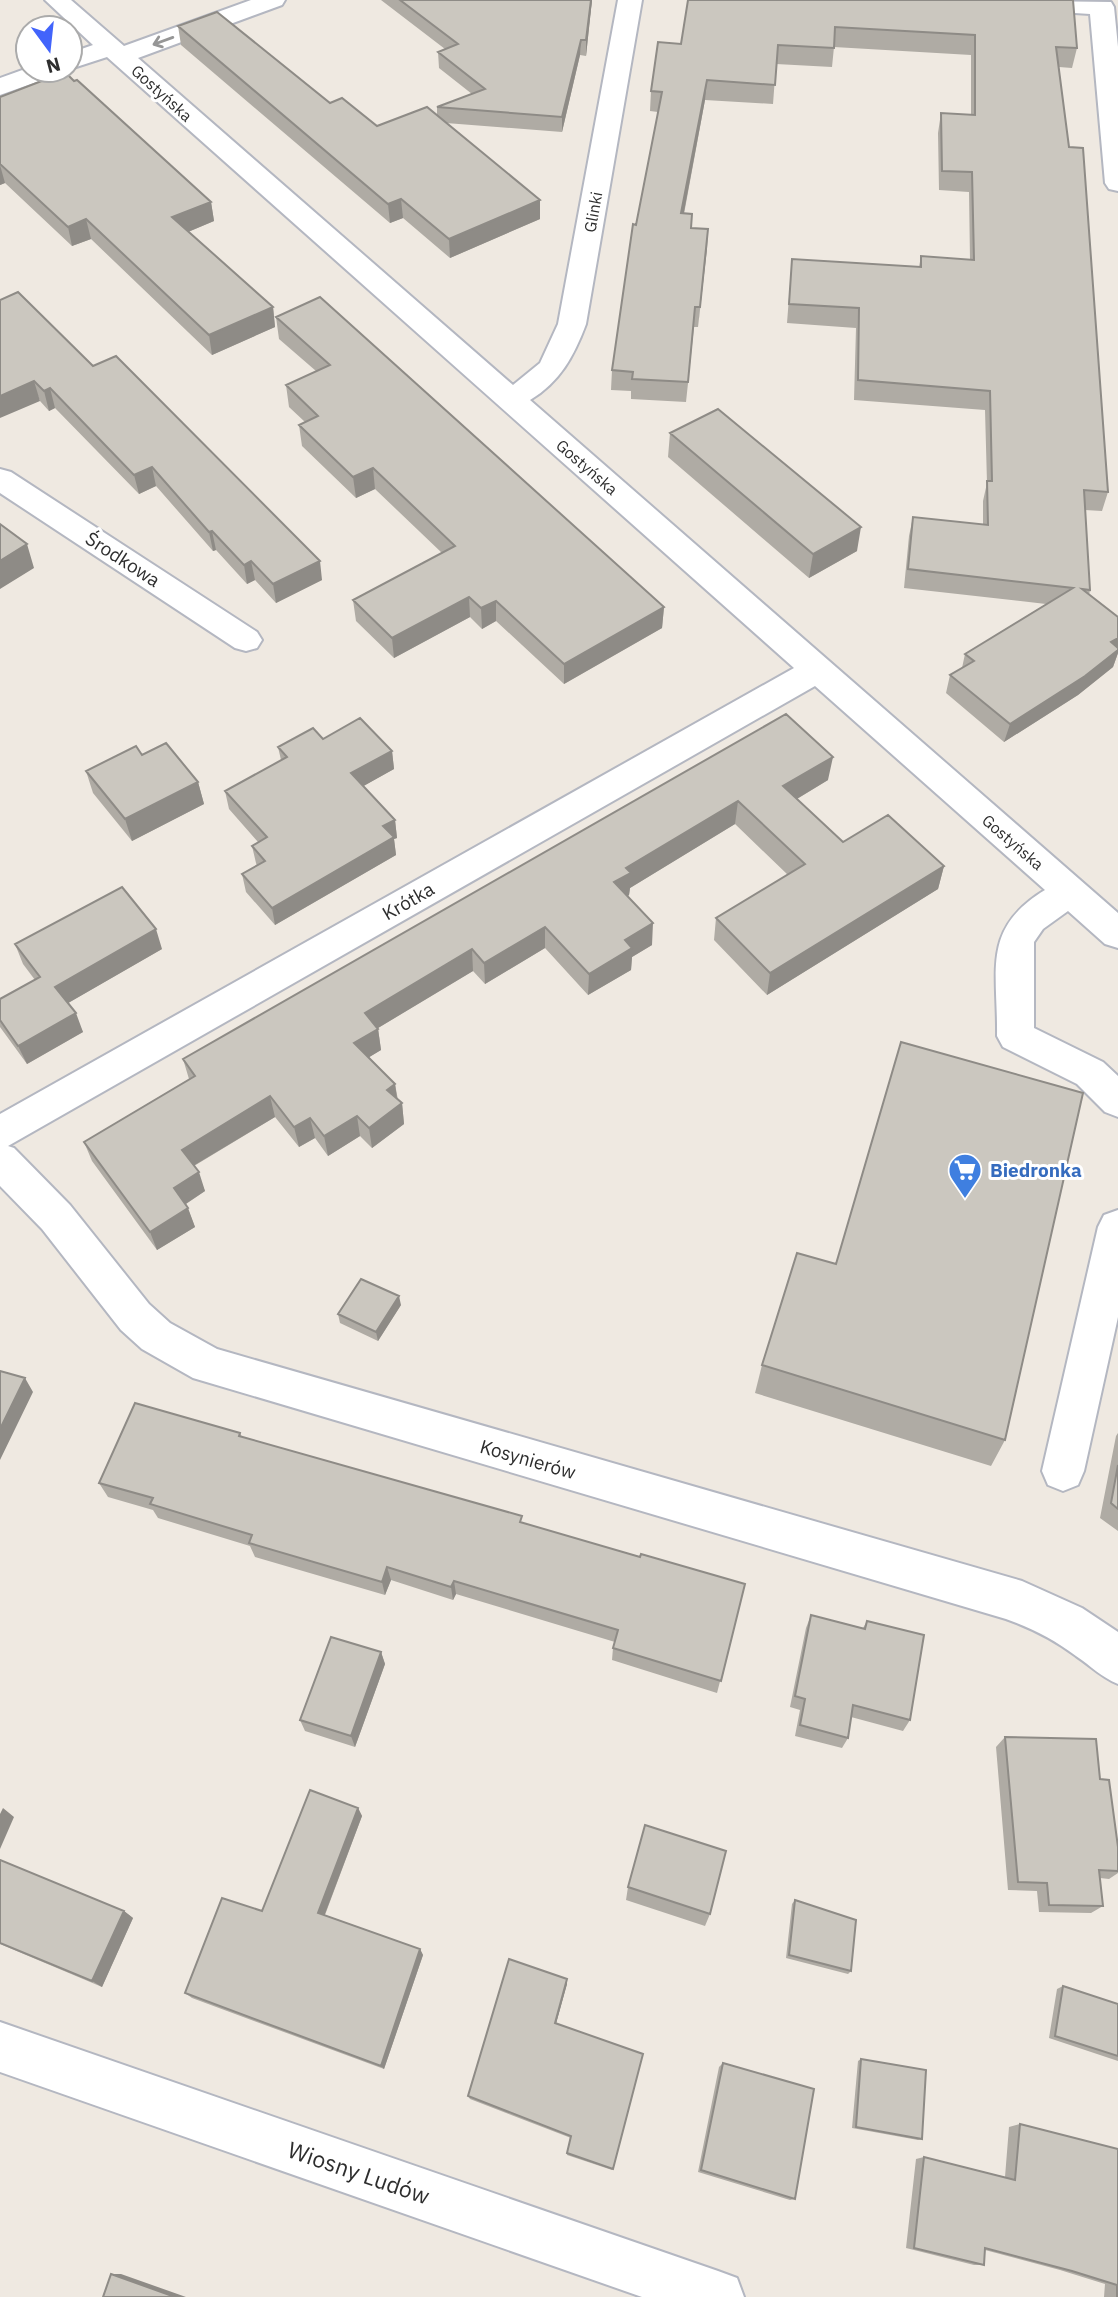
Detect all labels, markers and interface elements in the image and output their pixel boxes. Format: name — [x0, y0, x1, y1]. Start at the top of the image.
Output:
north arrow — [14, 14, 84, 84]
one-way arrow — [153, 35, 175, 48]
text: N — [44, 52, 63, 79]
street label: Gostyńska — [127, 60, 197, 126]
street label: Glinki — [580, 190, 606, 234]
street label: Gostyńska — [552, 435, 622, 499]
street label: Środkowa — [81, 526, 165, 592]
street label: Gostyńska — [978, 810, 1048, 874]
street label: Krótka — [378, 877, 438, 925]
supermarket icon: Biedronka — [946, 1151, 984, 1200]
place label: Biedronka — [990, 1158, 1082, 1182]
street label: Kosynierów — [477, 1434, 579, 1484]
street label: Wiosny Ludów — [284, 2134, 434, 2210]

